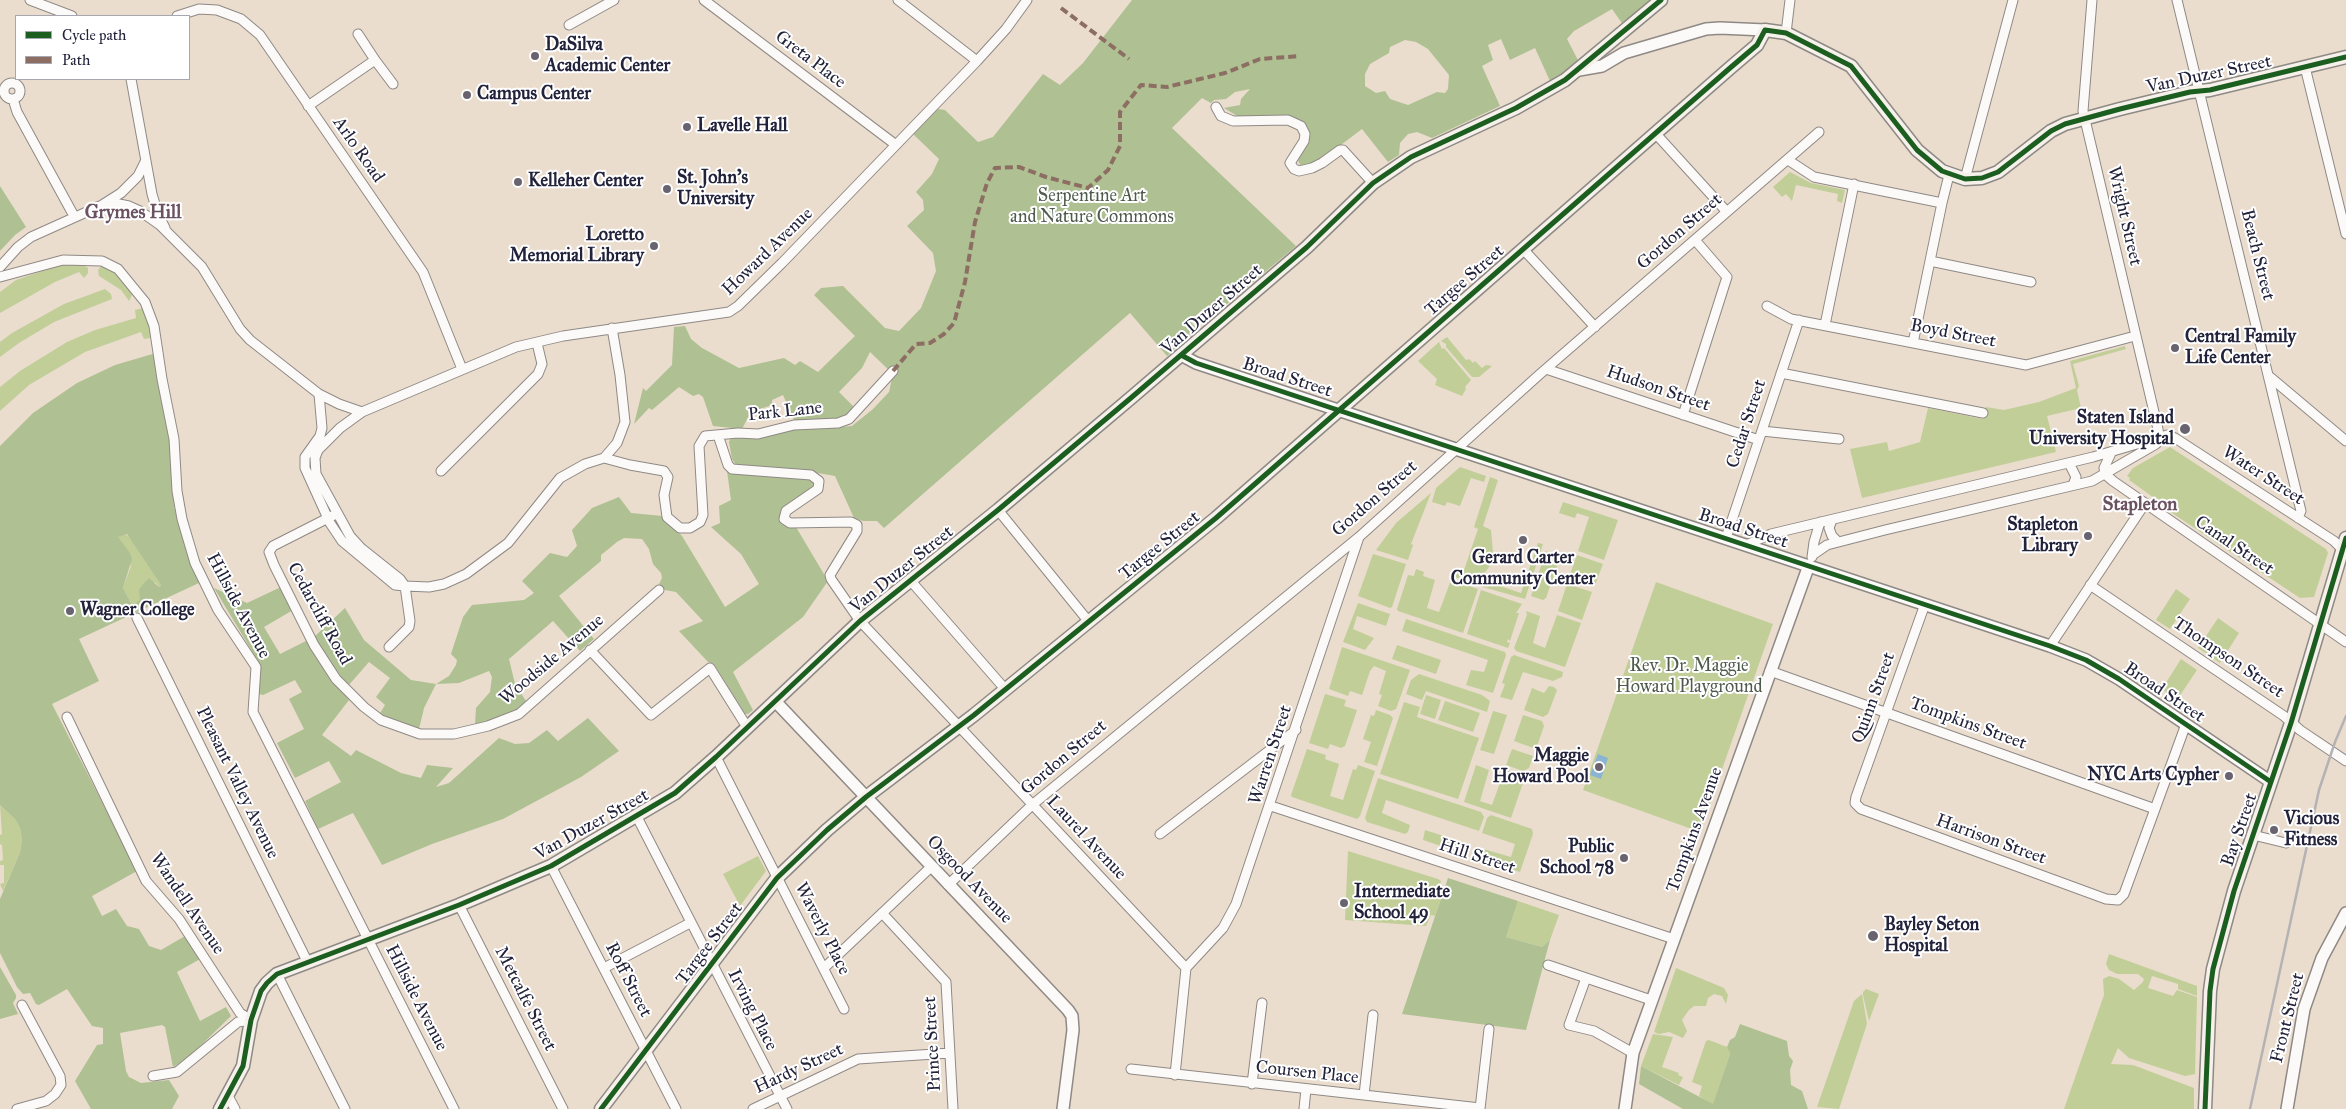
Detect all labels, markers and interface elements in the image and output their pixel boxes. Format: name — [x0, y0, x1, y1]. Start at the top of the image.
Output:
legend — [15, 15, 190, 80]
text: Cycle path — [62, 26, 126, 44]
street label: Greta Place — [770, 26, 850, 94]
place label: DaSilva Academic Center — [545, 35, 670, 78]
marker: DaSilva Academic Center — [529, 50, 541, 62]
text: Path — [62, 51, 90, 69]
street label: Van Duzer Street — [2144, 51, 2274, 99]
place label: Campus Center — [477, 84, 591, 106]
marker: Campus Center — [461, 89, 473, 101]
street label: Arlo Road — [328, 113, 388, 187]
place label: Lavelle Hall — [697, 116, 788, 138]
marker: Lavelle Hall — [681, 121, 693, 133]
street label: Wright Street — [2102, 164, 2146, 268]
place label: St. John's University — [677, 168, 754, 210]
place label: Kelleher Center — [528, 171, 643, 193]
marker: Kelleher Center — [512, 176, 524, 188]
marker: St. John's University — [661, 183, 673, 195]
park label: Serpentine Art and Nature Commons — [1010, 186, 1174, 228]
street label: Gordon Street — [1633, 189, 1727, 275]
district label: Grymes Hill — [85, 202, 181, 224]
street label: Howard Avenue — [718, 203, 818, 301]
street label: Beach Street — [2235, 207, 2279, 303]
place label: Loretto Memorial Library — [509, 225, 644, 268]
marker: Loretto Memorial Library — [648, 240, 660, 252]
street label: Targee Street — [1421, 241, 1509, 321]
street label: Van Duzer Street — [1157, 260, 1267, 360]
street label: Boyd Street — [1908, 315, 1998, 353]
place label: Central Family Life Center — [2185, 327, 2296, 369]
marker: Central Family Life Center — [2169, 342, 2181, 354]
street label: Broad Street — [1239, 353, 1335, 403]
street label: Hudson Street — [1603, 361, 1713, 417]
street label: Cedar Street — [1723, 377, 1771, 471]
street label: Park Lane — [747, 397, 823, 427]
place label: Staten Island University Hospital — [2029, 408, 2174, 450]
marker: Staten Island University Hospital — [2178, 422, 2192, 436]
street label: Water Street — [2218, 442, 2308, 510]
street label: Gordon Street — [1328, 456, 1422, 542]
district label: Stapleton — [2103, 494, 2177, 516]
street label: Broad Street — [1695, 504, 1791, 554]
street label: Targee Street — [1115, 507, 1205, 585]
street label: Canal Street — [2190, 512, 2278, 580]
place label: Stapleton Library — [2007, 515, 2078, 558]
street label: Van Duzer Street — [846, 522, 958, 618]
marker: Stapleton Library — [2082, 530, 2094, 542]
marker: Gerard Carter Community Center — [1517, 534, 1529, 546]
place label: Gerard Carter Community Center — [1451, 548, 1595, 590]
street label: Hillside Avenue — [201, 550, 275, 662]
street label: Cedarcliff Road — [282, 559, 356, 669]
place label: Wagner College — [80, 600, 195, 622]
marker: Wagner College — [64, 605, 76, 617]
street label: Woodside Avenue — [495, 610, 609, 710]
street label: Thompson Street — [2168, 613, 2288, 703]
street label: Quinn Street — [1848, 650, 1900, 746]
park label: Rev. Dr. Maggie Howard Playground — [1615, 656, 1763, 699]
street label: Broad Street — [2119, 658, 2209, 728]
street label: Tompkins Street — [1907, 693, 2029, 755]
street label: Pleasant Valley Avenue — [191, 703, 283, 863]
street label: Warren Street — [1245, 703, 1297, 807]
street label: Gordon Street — [1017, 716, 1111, 800]
place label: Maggie Howard Pool — [1493, 746, 1589, 789]
marker: Maggie Howard Pool — [1593, 761, 1605, 773]
street label: Tompkins Avenue — [1662, 765, 1728, 895]
place label: NYC Arts Cypher — [2087, 765, 2219, 787]
marker: NYC Arts Cypher — [2223, 770, 2235, 782]
street label: Van Duzer Street — [531, 785, 653, 865]
street label: Bay Street — [2217, 790, 2263, 870]
street label: Laurel Avenue — [1041, 791, 1131, 885]
place label: Vicious Fitness — [2284, 809, 2339, 852]
street label: Harrison Street — [1933, 810, 2049, 870]
marker: Vicious Fitness — [2268, 824, 2280, 836]
street label: Osgood Avenue — [922, 831, 1016, 929]
street label: Hill Street — [1436, 835, 1518, 879]
place label: Public School 78 — [1540, 837, 1614, 880]
street label: Wandell Avenue — [145, 849, 229, 959]
marker: Public School 78 — [1618, 852, 1630, 864]
street label: Waverly Place — [789, 879, 855, 979]
place label: Intermediate School 49 — [1354, 882, 1450, 924]
marker: Intermediate School 49 — [1338, 897, 1350, 909]
street label: Targee Street — [672, 899, 748, 989]
place label: Bayley Seton Hospital — [1884, 915, 1979, 958]
marker: Bayley Seton Hospital — [1866, 929, 1880, 943]
street label: Roff Street — [600, 939, 656, 1021]
street label: Hillside Avenue — [380, 941, 452, 1055]
street label: Metcalfe Street — [489, 943, 561, 1055]
street label: Irving Place — [722, 966, 782, 1054]
street label: Front Street — [2266, 971, 2310, 1065]
street label: Prince Street — [920, 996, 946, 1092]
street label: Hardy Street — [751, 1039, 847, 1099]
street label: Coursen Place — [1254, 1057, 1360, 1089]

